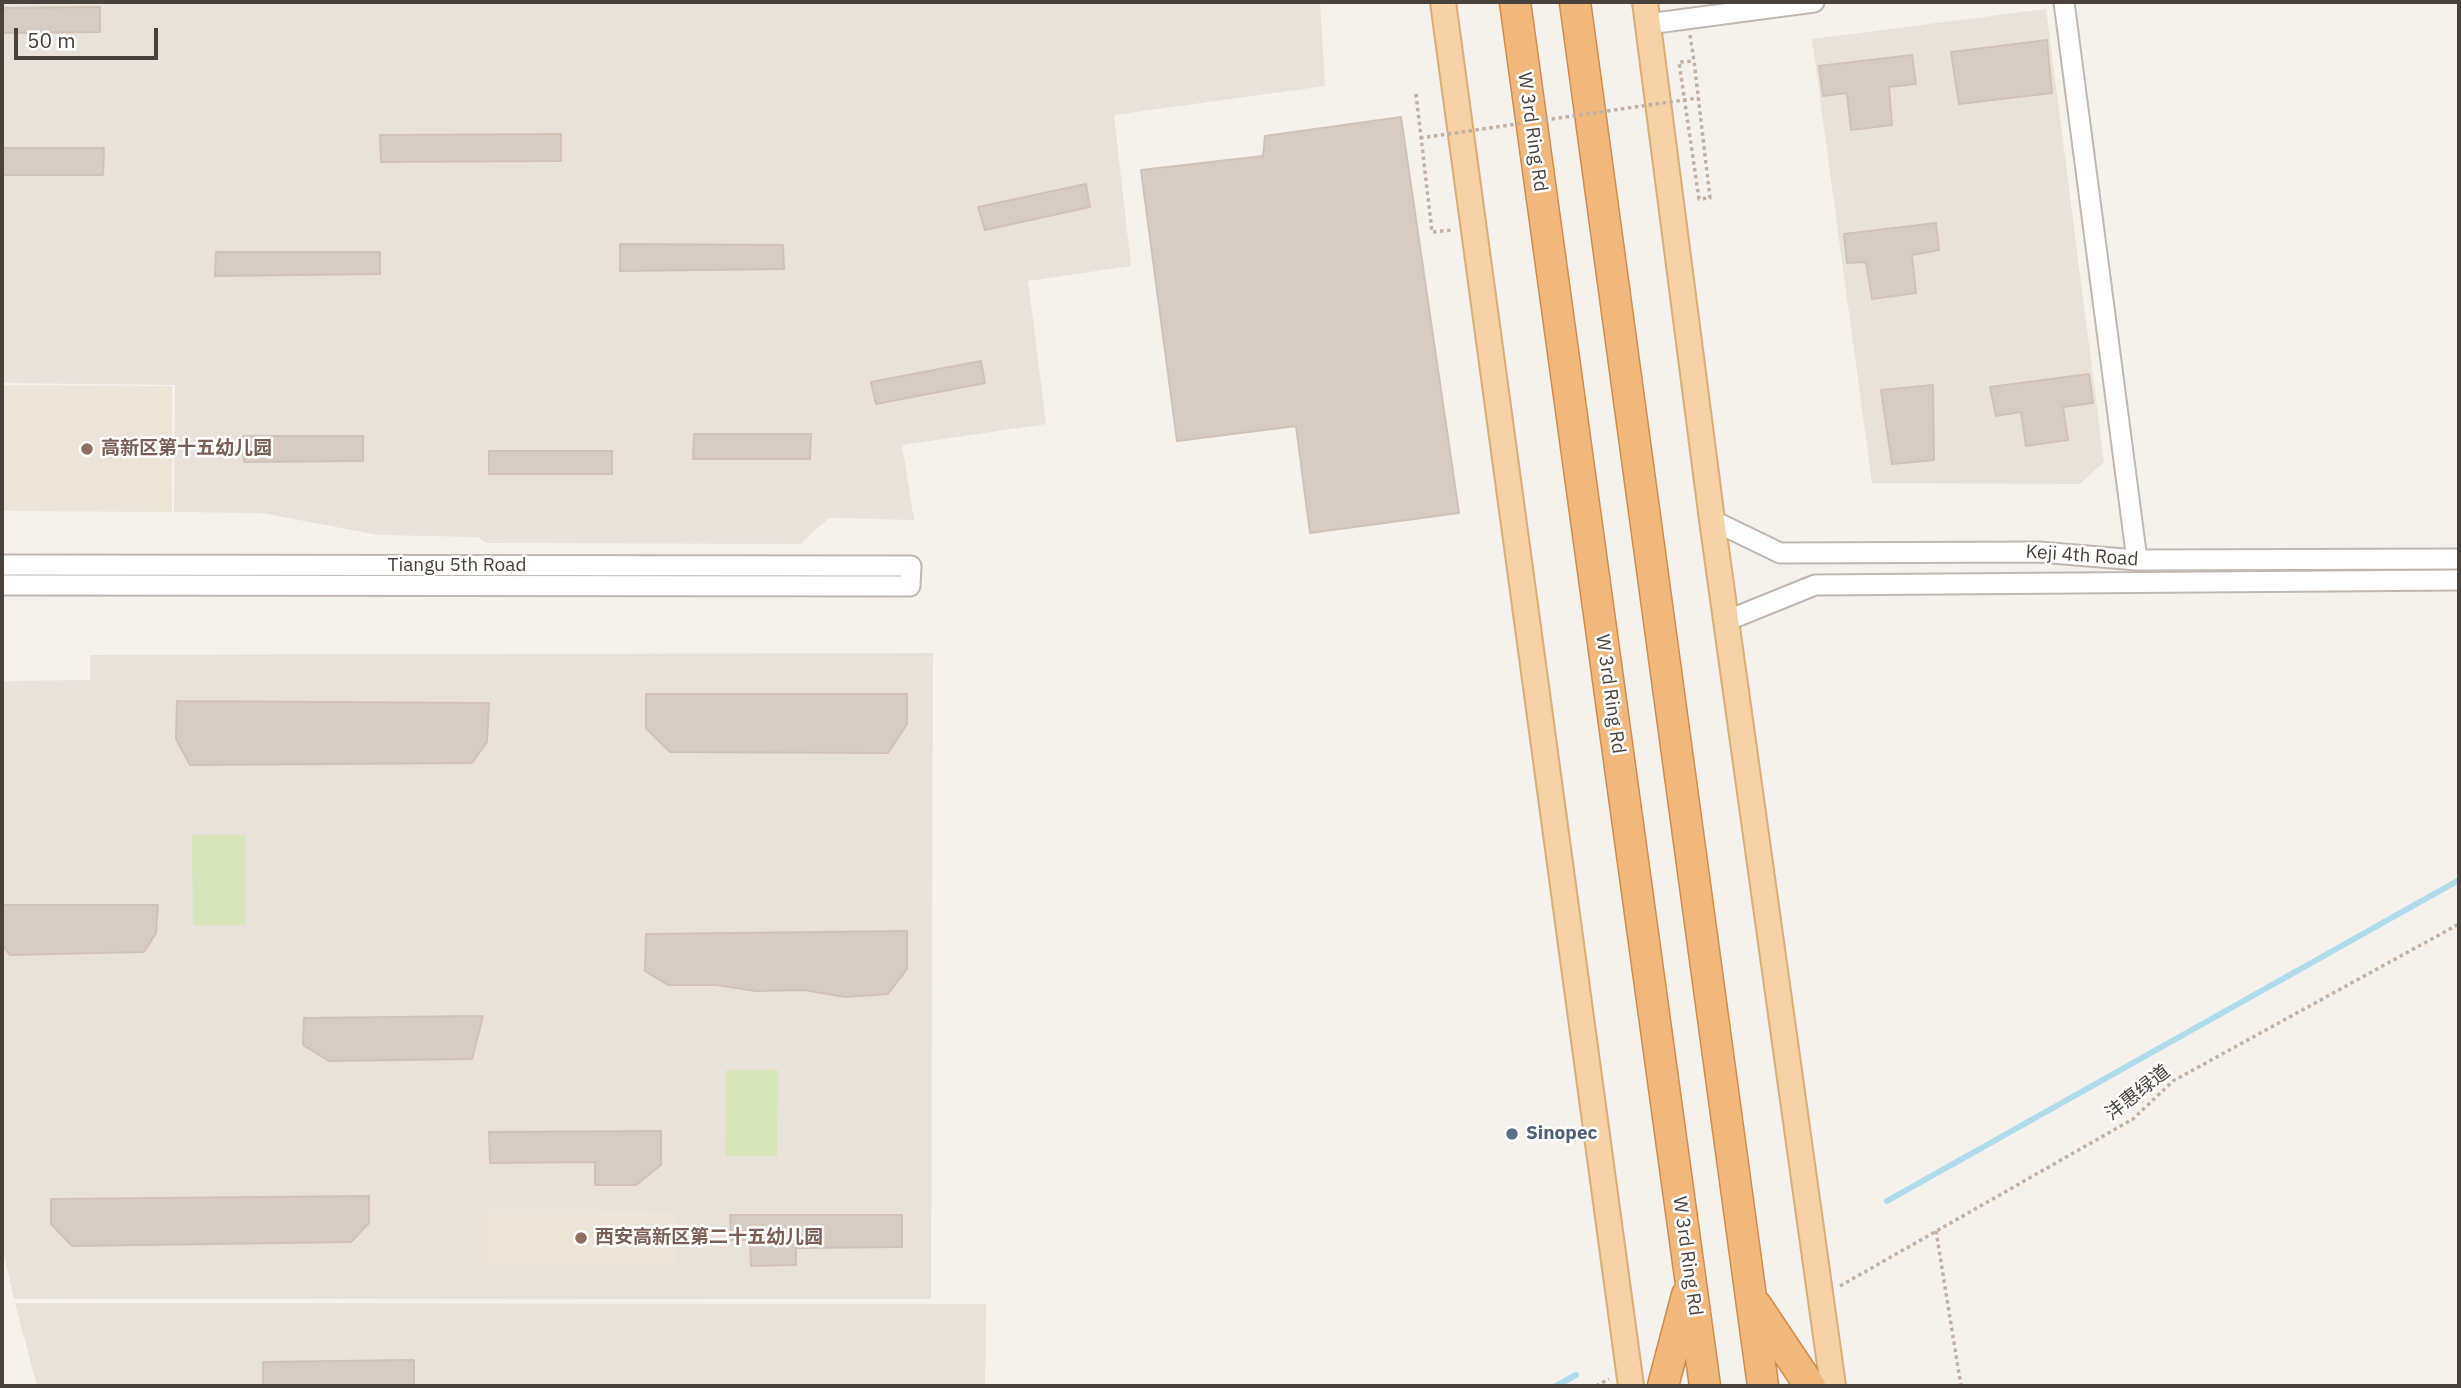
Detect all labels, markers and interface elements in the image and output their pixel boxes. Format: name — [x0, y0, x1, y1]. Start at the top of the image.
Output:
scale bar — [18, 14, 161, 58]
text: 50 m — [27, 26, 76, 54]
street label: W 3rd Ring Rd — [1512, 71, 1552, 193]
place label: 高新区第十五幼儿园 — [101, 438, 272, 460]
marker: 高新区第十五幼儿园 — [79, 441, 95, 457]
street label: Keji 4th Road — [2025, 541, 2139, 571]
street label: Tiangu 5th Road — [388, 555, 526, 577]
street label: W 3rd Ring Rd — [1590, 633, 1630, 755]
street label: 沣惠绿道 — [2101, 1061, 2175, 1125]
place label: Sinopec — [1526, 1123, 1597, 1145]
marker: Sinopec — [1504, 1126, 1520, 1142]
street label: W 3rd Ring Rd — [1667, 1195, 1707, 1317]
place label: 西安高新区第二十五幼儿园 — [595, 1227, 823, 1249]
marker: 西安高新区第二十五幼儿园 — [573, 1230, 589, 1246]

